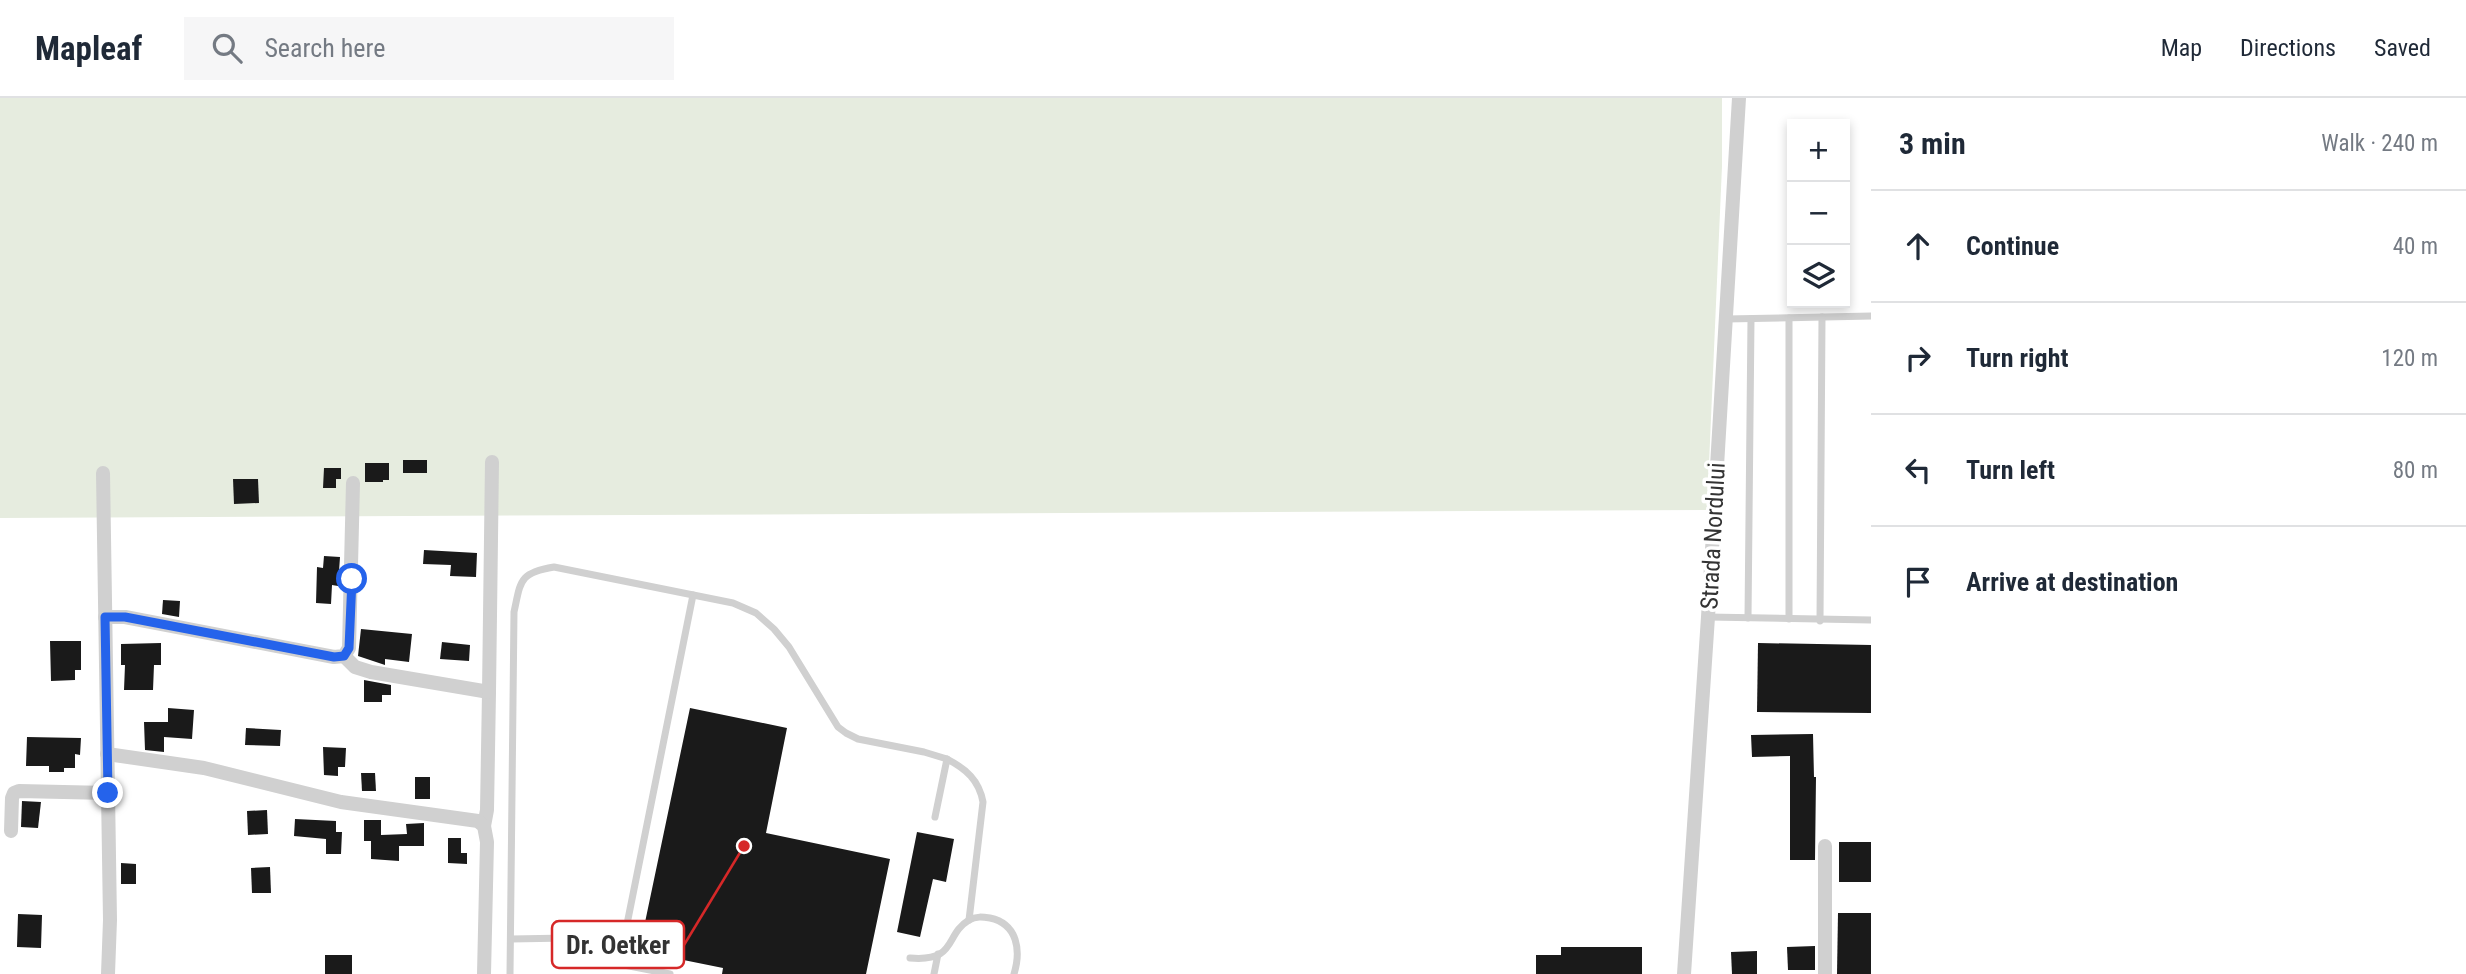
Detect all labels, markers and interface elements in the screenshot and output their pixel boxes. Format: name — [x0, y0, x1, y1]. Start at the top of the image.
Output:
search box — [184, 17, 674, 80]
text: Mapleaf — [35, 29, 142, 68]
icon: search — [208, 29, 246, 67]
text: Search here — [264, 33, 385, 63]
text: Map — [2161, 34, 2202, 62]
text: Directions — [2240, 34, 2336, 62]
text: Saved — [2374, 34, 2431, 62]
map controls — [1787, 119, 1850, 308]
button: + — [1787, 119, 1850, 182]
text: 3 min — [1899, 126, 1966, 161]
text: Walk · 240 m — [2321, 130, 2438, 157]
button: − — [1787, 182, 1850, 245]
icon: ahead — [1899, 227, 1937, 265]
text: Continue — [1966, 231, 2059, 261]
text: 40 m — [2393, 233, 2438, 260]
button: layers — [1787, 245, 1850, 308]
icon: right — [1899, 339, 1937, 377]
text: Turn right — [1966, 343, 2068, 373]
text: 120 m — [2381, 345, 2438, 372]
icon: left — [1899, 451, 1937, 489]
text: Turn left — [1966, 455, 2055, 485]
text: 80 m — [2393, 457, 2438, 484]
street label: Strada Nordului — [1695, 462, 1731, 610]
route start — [336, 563, 367, 594]
icon: arrive — [1899, 563, 1937, 601]
text: Arrive at destination — [1966, 567, 2178, 597]
route end — [92, 777, 123, 808]
callout: Dr. Oetker — [552, 921, 684, 968]
text: Dr. Oetker — [566, 930, 670, 960]

